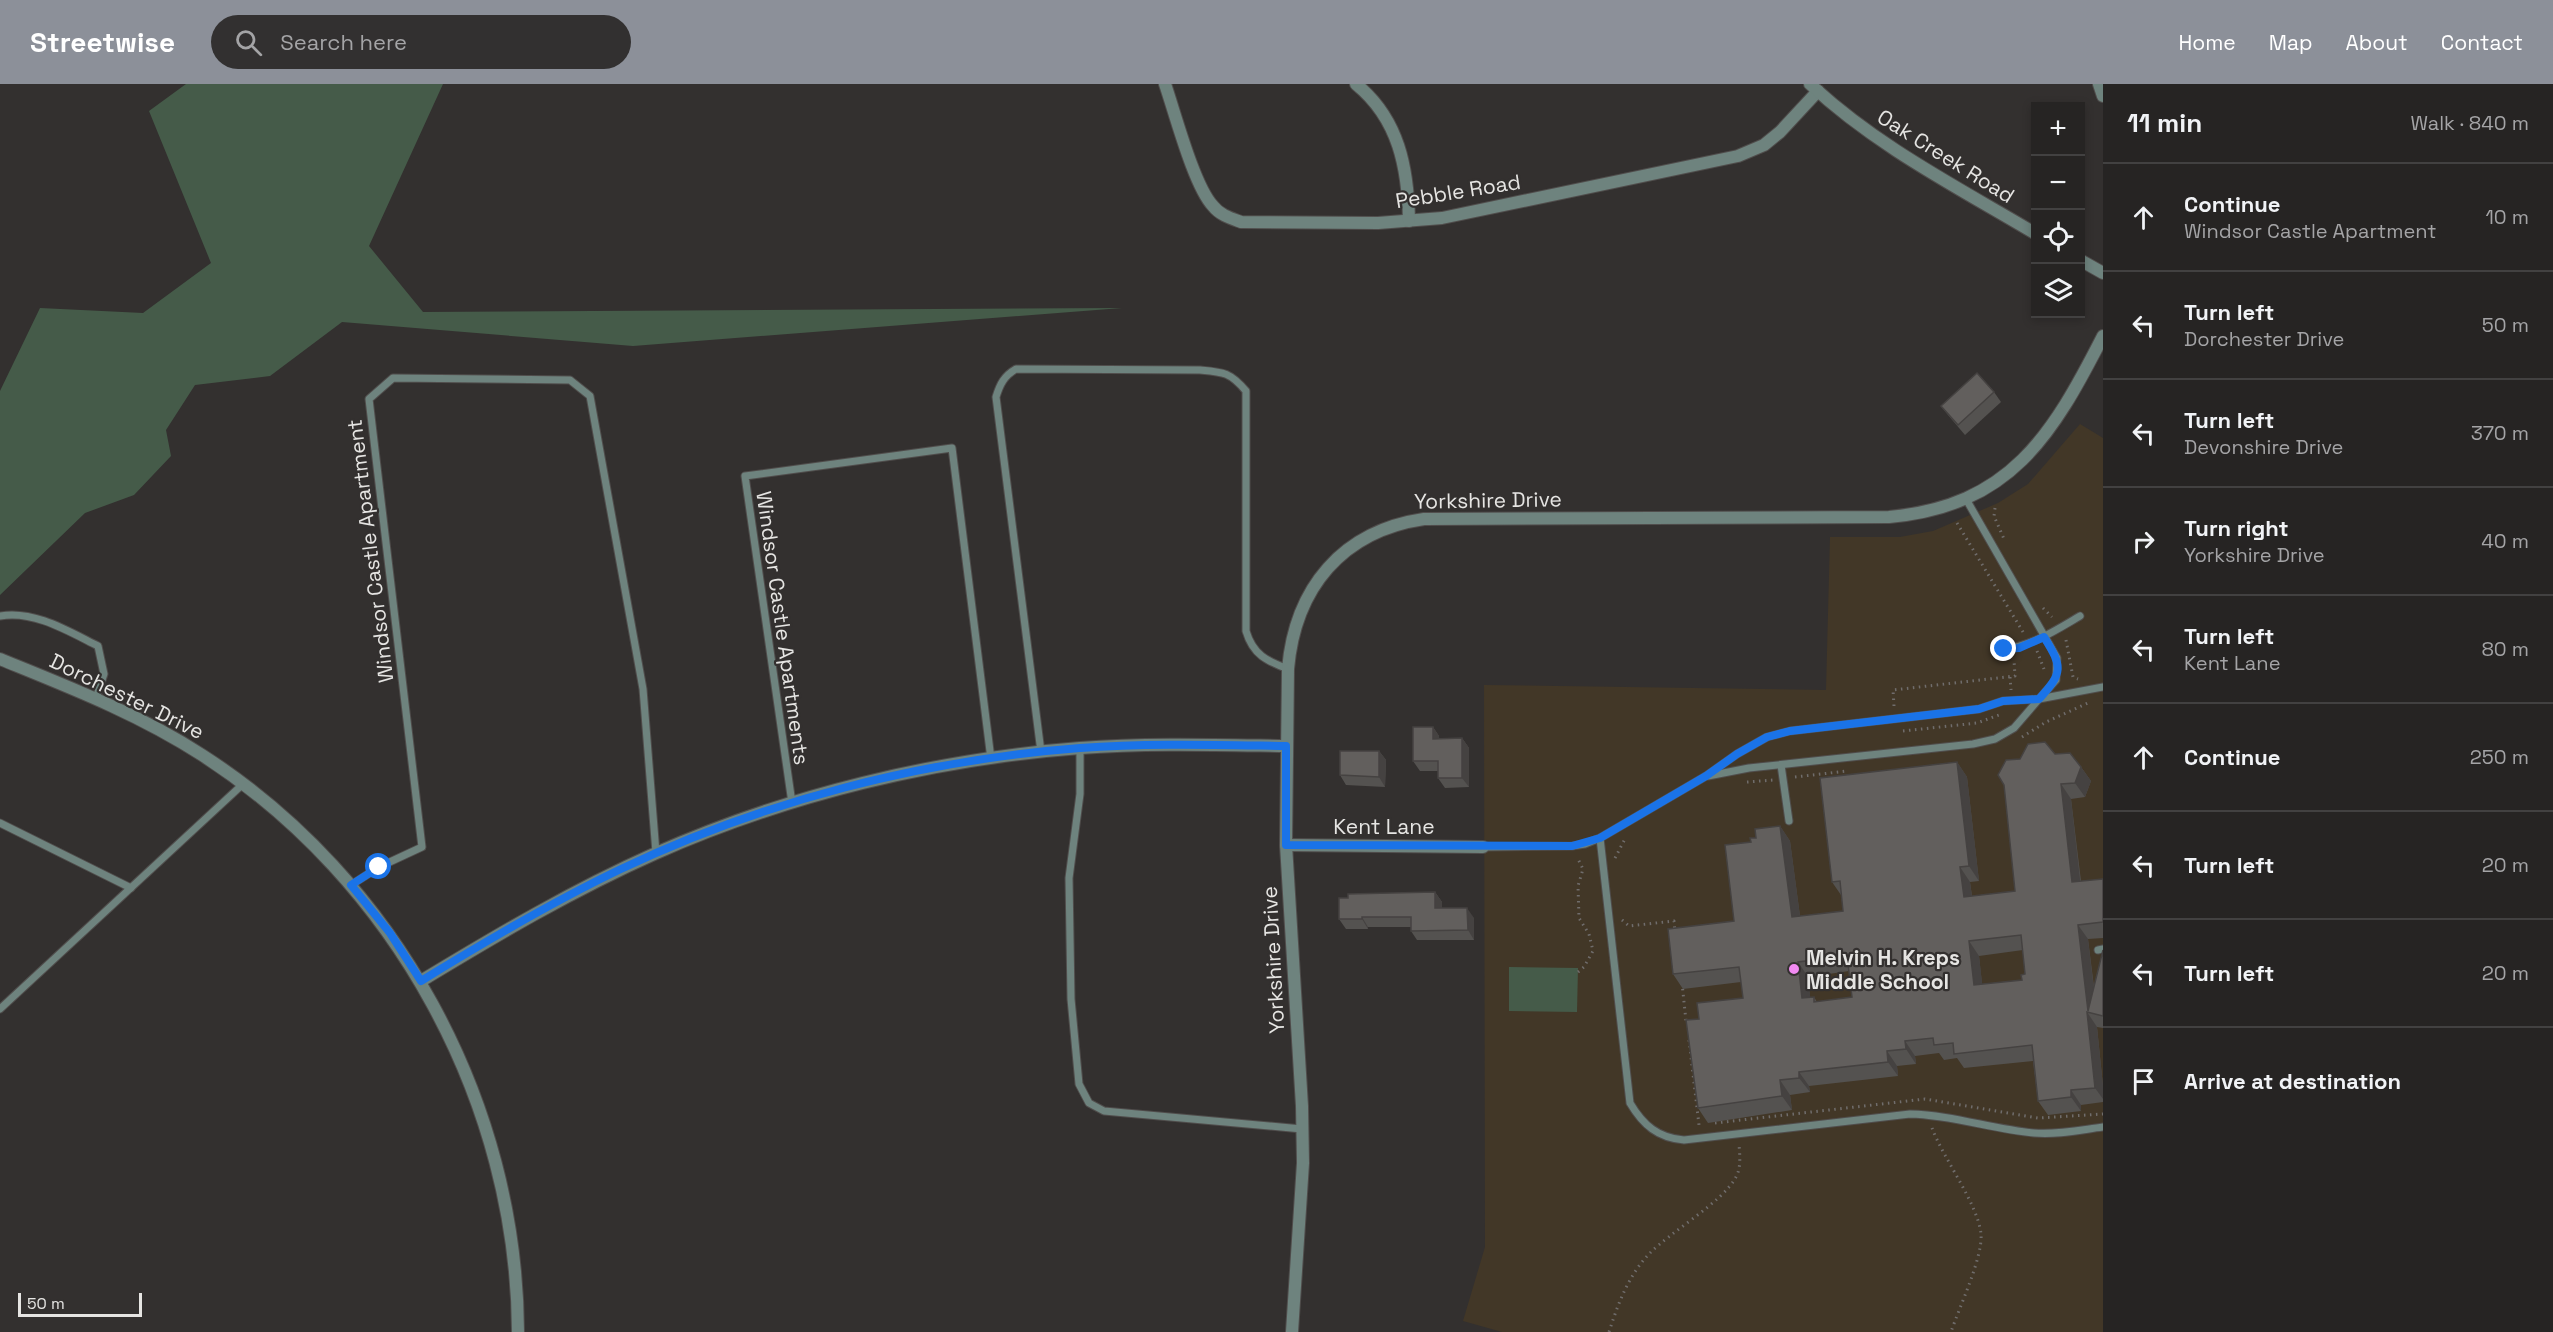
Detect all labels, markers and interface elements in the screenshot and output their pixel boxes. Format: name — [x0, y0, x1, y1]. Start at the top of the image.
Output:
search box — [211, 15, 631, 69]
text: Streetwise — [30, 24, 175, 60]
icon: search — [232, 26, 265, 59]
text: Search here — [280, 28, 407, 56]
text: Home — [2178, 29, 2236, 56]
text: Map — [2269, 29, 2313, 56]
text: About — [2346, 29, 2408, 56]
text: Contact — [2441, 29, 2523, 56]
map controls — [2031, 102, 2085, 318]
button: + — [2031, 102, 2085, 156]
street label: Oak Creek Road — [1872, 103, 2020, 209]
text: 11 min — [2127, 106, 2202, 140]
text: Walk · 840 m — [2410, 110, 2529, 136]
button: − — [2031, 156, 2085, 210]
street label: Pebble Road — [1394, 168, 1522, 214]
text: Continue — [2184, 190, 2280, 218]
icon: ahead — [2127, 201, 2160, 234]
text: 10 m — [2485, 204, 2529, 230]
button: locate — [2031, 210, 2085, 264]
text: Windsor Castle Apartment — [2184, 218, 2436, 244]
button: layers — [2031, 264, 2085, 318]
text: Turn left — [2184, 298, 2274, 326]
icon: left — [2127, 309, 2160, 342]
text: 50 m — [2482, 312, 2529, 338]
text: Dorchester Drive — [2184, 326, 2344, 352]
text: Turn left — [2184, 406, 2274, 434]
icon: left — [2127, 417, 2160, 450]
street label: Windsor Castle Apartment — [340, 418, 400, 684]
text: 370 m — [2471, 420, 2529, 446]
text: Devonshire Drive — [2184, 434, 2343, 460]
street label: Yorkshire Drive — [1414, 485, 1562, 515]
street label: Windsor Castle Apartments — [750, 489, 816, 767]
text: Turn right — [2184, 514, 2289, 542]
icon: right — [2127, 525, 2160, 558]
text: 40 m — [2481, 528, 2529, 554]
text: Yorkshire Drive — [2184, 542, 2325, 568]
text: Turn left — [2184, 622, 2274, 650]
icon: left — [2127, 633, 2160, 666]
route end — [1990, 635, 2016, 661]
text: 80 m — [2481, 636, 2529, 662]
street label: Dorchester Drive — [45, 647, 209, 745]
text: Kent Lane — [2184, 650, 2280, 676]
icon: ahead — [2127, 741, 2160, 774]
text: Continue — [2184, 743, 2280, 771]
text: 250 m — [2470, 744, 2529, 770]
street label: Kent Lane — [1333, 813, 1435, 840]
icon: left — [2127, 849, 2160, 882]
text: Turn left — [2184, 851, 2274, 879]
text: 20 m — [2482, 852, 2529, 878]
route start — [365, 853, 391, 879]
street label: Yorkshire Drive — [1256, 886, 1290, 1034]
place label: Melvin H. Kreps Middle School — [1806, 944, 1960, 995]
icon: left — [2127, 957, 2160, 990]
text: Turn left — [2184, 959, 2274, 987]
text: 20 m — [2482, 960, 2529, 986]
marker: Melvin H. Kreps Middle School — [1787, 962, 1801, 976]
icon: arrive — [2127, 1065, 2160, 1098]
text: Arrive at destination — [2184, 1067, 2401, 1095]
scale bar — [18, 1290, 142, 1318]
text: 50 m — [27, 1293, 65, 1314]

